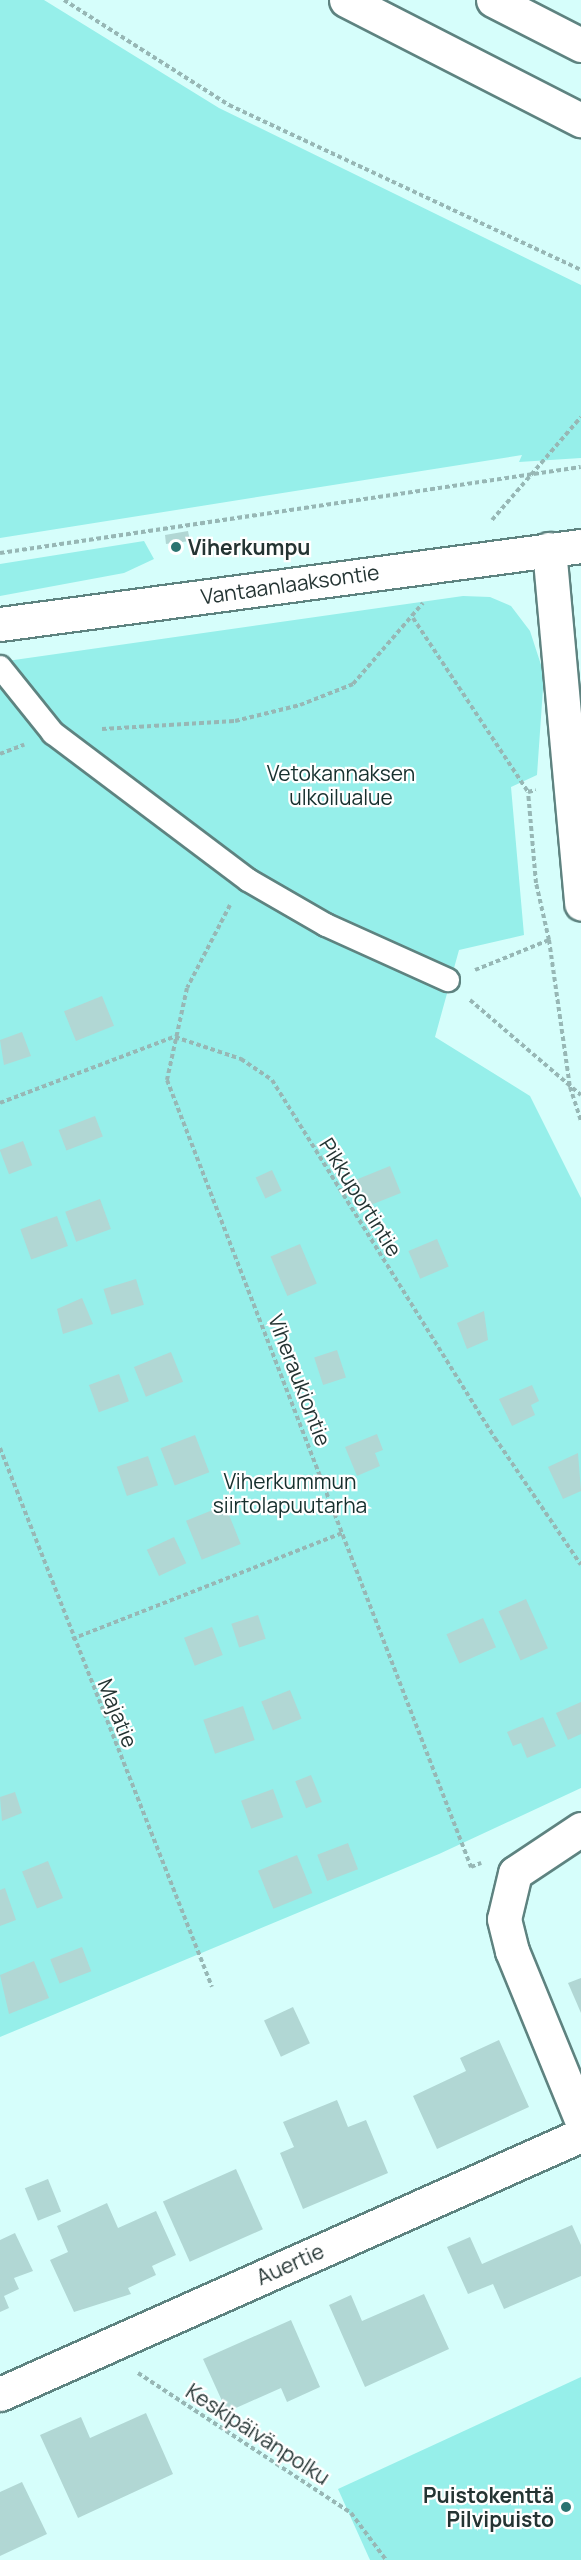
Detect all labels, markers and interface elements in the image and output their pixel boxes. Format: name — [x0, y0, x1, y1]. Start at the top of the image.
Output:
place label: Viherkumpu — [188, 534, 310, 560]
marker: Viherkumpu — [169, 540, 183, 554]
street label: Vantaanlaaksontie — [199, 559, 381, 609]
park label: Vetokannaksen ulkoilualue — [267, 760, 415, 810]
street label: Pikkuportintie — [315, 1133, 407, 1261]
street label: Viheraukiontie — [263, 1311, 337, 1449]
park label: Viherkummun siirtolapuutarha — [213, 1468, 367, 1518]
street label: Majatie — [93, 1675, 143, 1751]
street label: Auertie — [252, 2238, 328, 2290]
street label: Keskipäivänpolku — [181, 2378, 335, 2490]
place label: Puistokenttä Pilvipuisto — [423, 2482, 554, 2532]
marker: Puistokenttä Pilvipuisto — [559, 2500, 573, 2514]

